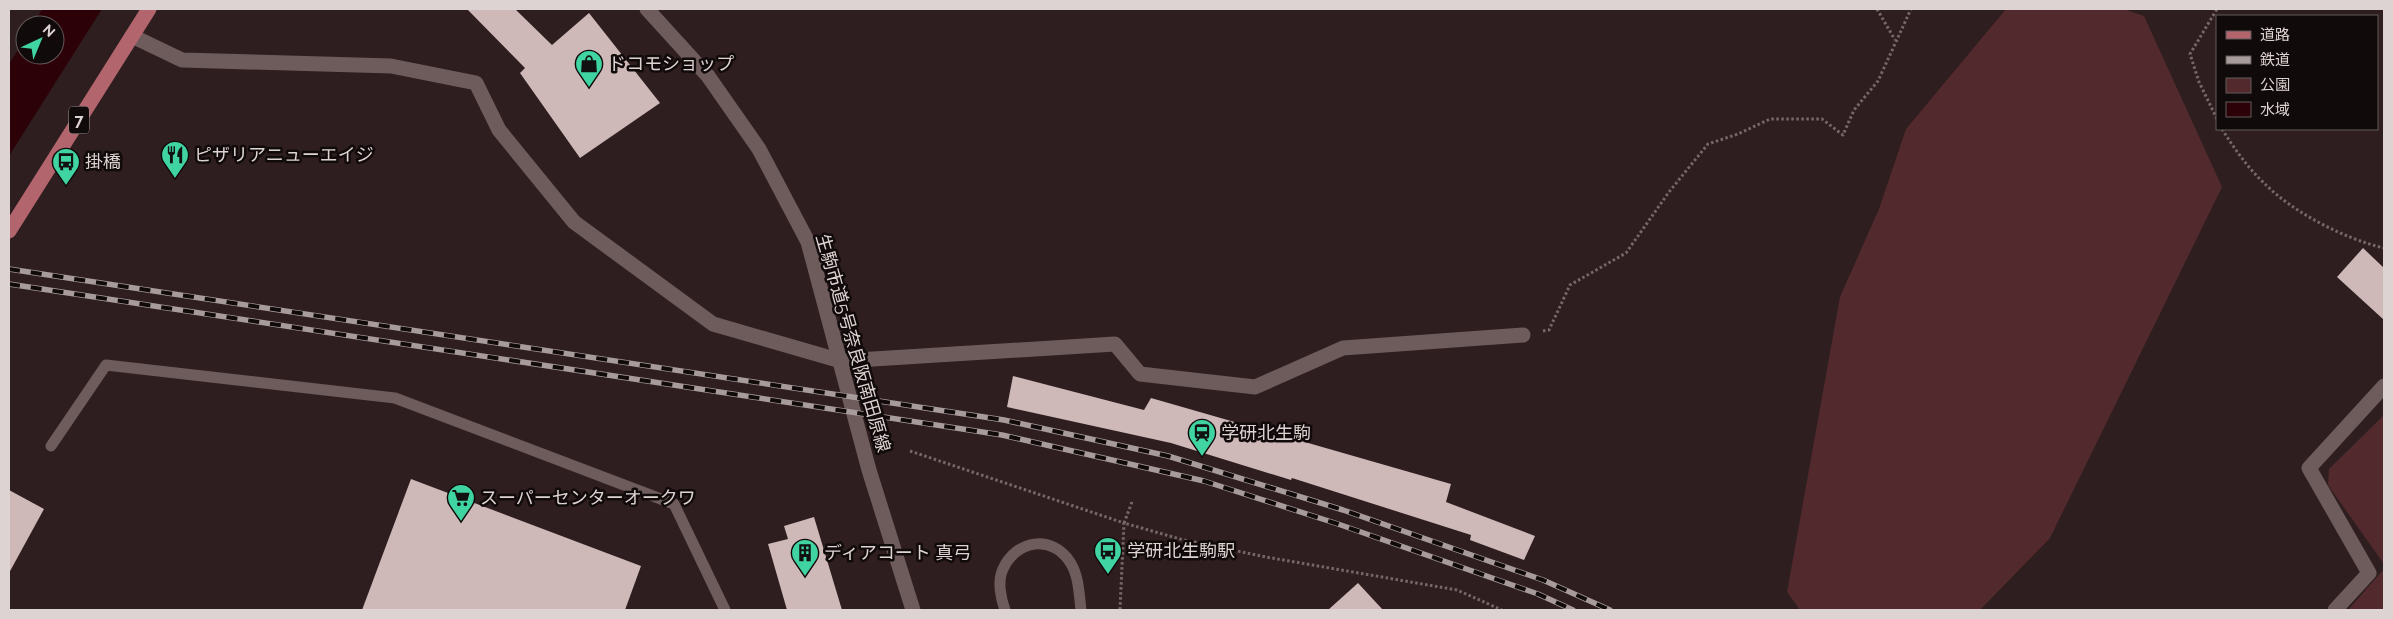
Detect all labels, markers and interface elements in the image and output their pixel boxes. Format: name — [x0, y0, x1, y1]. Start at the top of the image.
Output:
north arrow — [15, 15, 65, 65]
legend — [2216, 15, 2378, 130]
text: N — [40, 21, 58, 40]
text: 道路 — [2260, 26, 2290, 44]
shop icon: ドコモショップ — [574, 49, 604, 88]
text: 鉄道 — [2260, 51, 2290, 69]
place label: ドコモショップ — [608, 53, 734, 74]
text: 公園 — [2260, 76, 2290, 94]
text: 水域 — [2260, 101, 2290, 119]
road number: 7 — [69, 106, 89, 134]
restaurant icon: ピザリアニューエイジ — [160, 140, 190, 179]
place label: ピザリアニューエイジ — [194, 144, 374, 165]
bus stop icon: 掛橋 — [51, 147, 81, 186]
place label: 掛橋 — [85, 151, 121, 172]
street label: 生駒市道5号奈良阪南田原線 — [812, 231, 895, 454]
station icon: 学研北生駒 — [1187, 418, 1217, 457]
place label: 学研北生駒 — [1221, 422, 1311, 443]
supermarket icon: スーパーセンターオークワ — [446, 483, 476, 522]
place label: スーパーセンターオークワ — [480, 487, 696, 508]
bus stop icon: 学研北生駒駅 — [1093, 536, 1123, 575]
building icon: ディアコート 真弓 — [790, 538, 820, 577]
place label: 学研北生駒駅 — [1127, 540, 1235, 561]
place label: ディアコート 真弓 — [824, 542, 971, 563]

